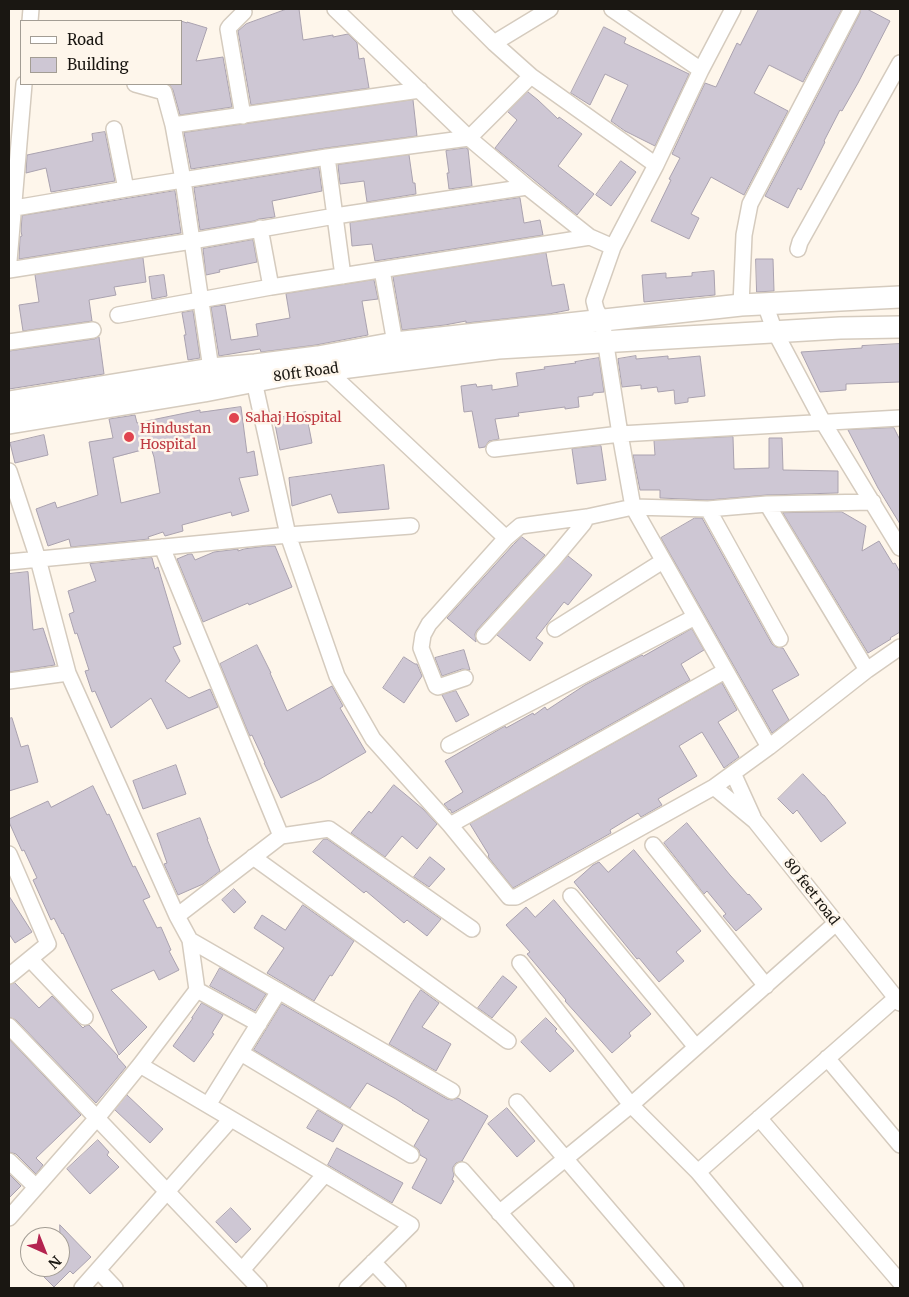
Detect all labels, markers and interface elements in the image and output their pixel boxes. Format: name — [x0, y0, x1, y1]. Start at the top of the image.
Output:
legend — [20, 20, 182, 85]
text: Road — [67, 30, 103, 49]
text: Building — [67, 55, 129, 74]
street label: 80ft Road — [272, 360, 340, 386]
place label: Sahaj Hospital — [245, 410, 342, 426]
marker: Sahaj Hospital — [227, 411, 241, 425]
place label: Hindustan Hospital — [140, 421, 211, 454]
marker: Hindustan Hospital — [122, 430, 136, 444]
street label: 80 feet road — [780, 855, 842, 929]
north arrow — [20, 1227, 70, 1277]
text: N — [44, 1252, 65, 1272]

